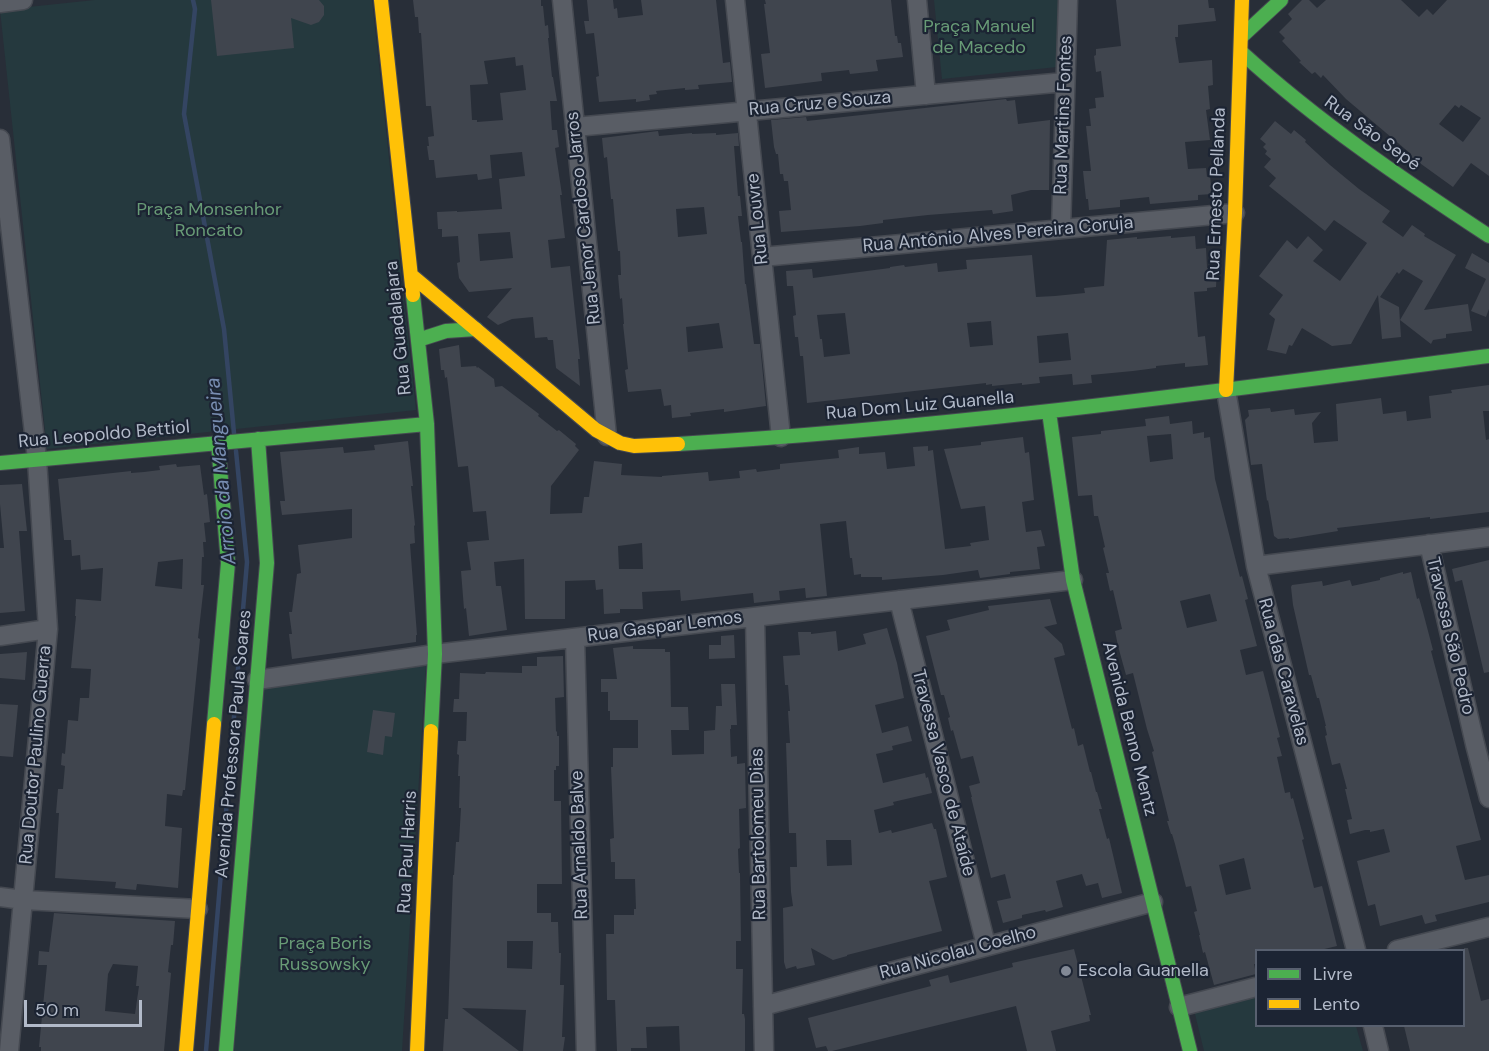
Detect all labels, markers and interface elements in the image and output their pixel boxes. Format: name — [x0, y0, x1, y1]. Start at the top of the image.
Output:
park label: Praça Manuel de Macedo — [923, 16, 1035, 58]
street label: Rua Martins Fontes — [1050, 35, 1078, 195]
street label: Rua Cruz e Souza — [748, 87, 892, 121]
street label: Rua São Sepé — [1320, 92, 1424, 176]
street label: Rua Ernesto Pellanda — [1203, 107, 1231, 281]
street label: Rua Jenor Cardoso Jarros — [562, 110, 606, 326]
street label: Rua Louvre — [742, 172, 774, 266]
park label: Praça Monsenhor Roncato — [136, 199, 282, 242]
street label: Rua Antônio Alves Pereira Coruja — [862, 212, 1134, 258]
street label: Rua Guadalajara — [381, 260, 417, 396]
water label: Arroio da Mangueira — [202, 376, 242, 566]
street label: Rua Dom Luiz Guanella — [825, 387, 1015, 425]
street label: Rua Leopoldo Bettiol — [17, 417, 191, 453]
street label: Travessa São Pedro — [1421, 555, 1479, 717]
street label: Rua das Caravelas — [1253, 596, 1313, 748]
street label: Rua Gaspar Lemos — [586, 607, 744, 647]
street label: Avenida Professora Paula Soares — [212, 609, 256, 879]
street label: Avenida Benno Mentz — [1097, 640, 1161, 818]
street label: Rua Doutor Paulino Guerra — [16, 645, 56, 865]
street label: Travessa Vasco de Ataíde — [907, 667, 979, 879]
street label: Rua Bartolomeu Dias — [747, 748, 771, 920]
street label: Rua Arnaldo Balve — [567, 770, 593, 920]
street label: Rua Paul Harris — [394, 790, 422, 914]
street label: Rua Nicolau Coelho — [877, 922, 1039, 984]
park label: Praça Boris Russowsky — [278, 933, 372, 976]
legend — [1255, 949, 1465, 1027]
place label: Escola Guanella — [1078, 960, 1209, 982]
text: Livre — [1313, 962, 1353, 986]
marker: Escola Guanella — [1059, 964, 1073, 978]
scale bar — [27, 988, 146, 1026]
text: Lento — [1313, 992, 1360, 1016]
text: 50 m — [35, 998, 79, 1022]

